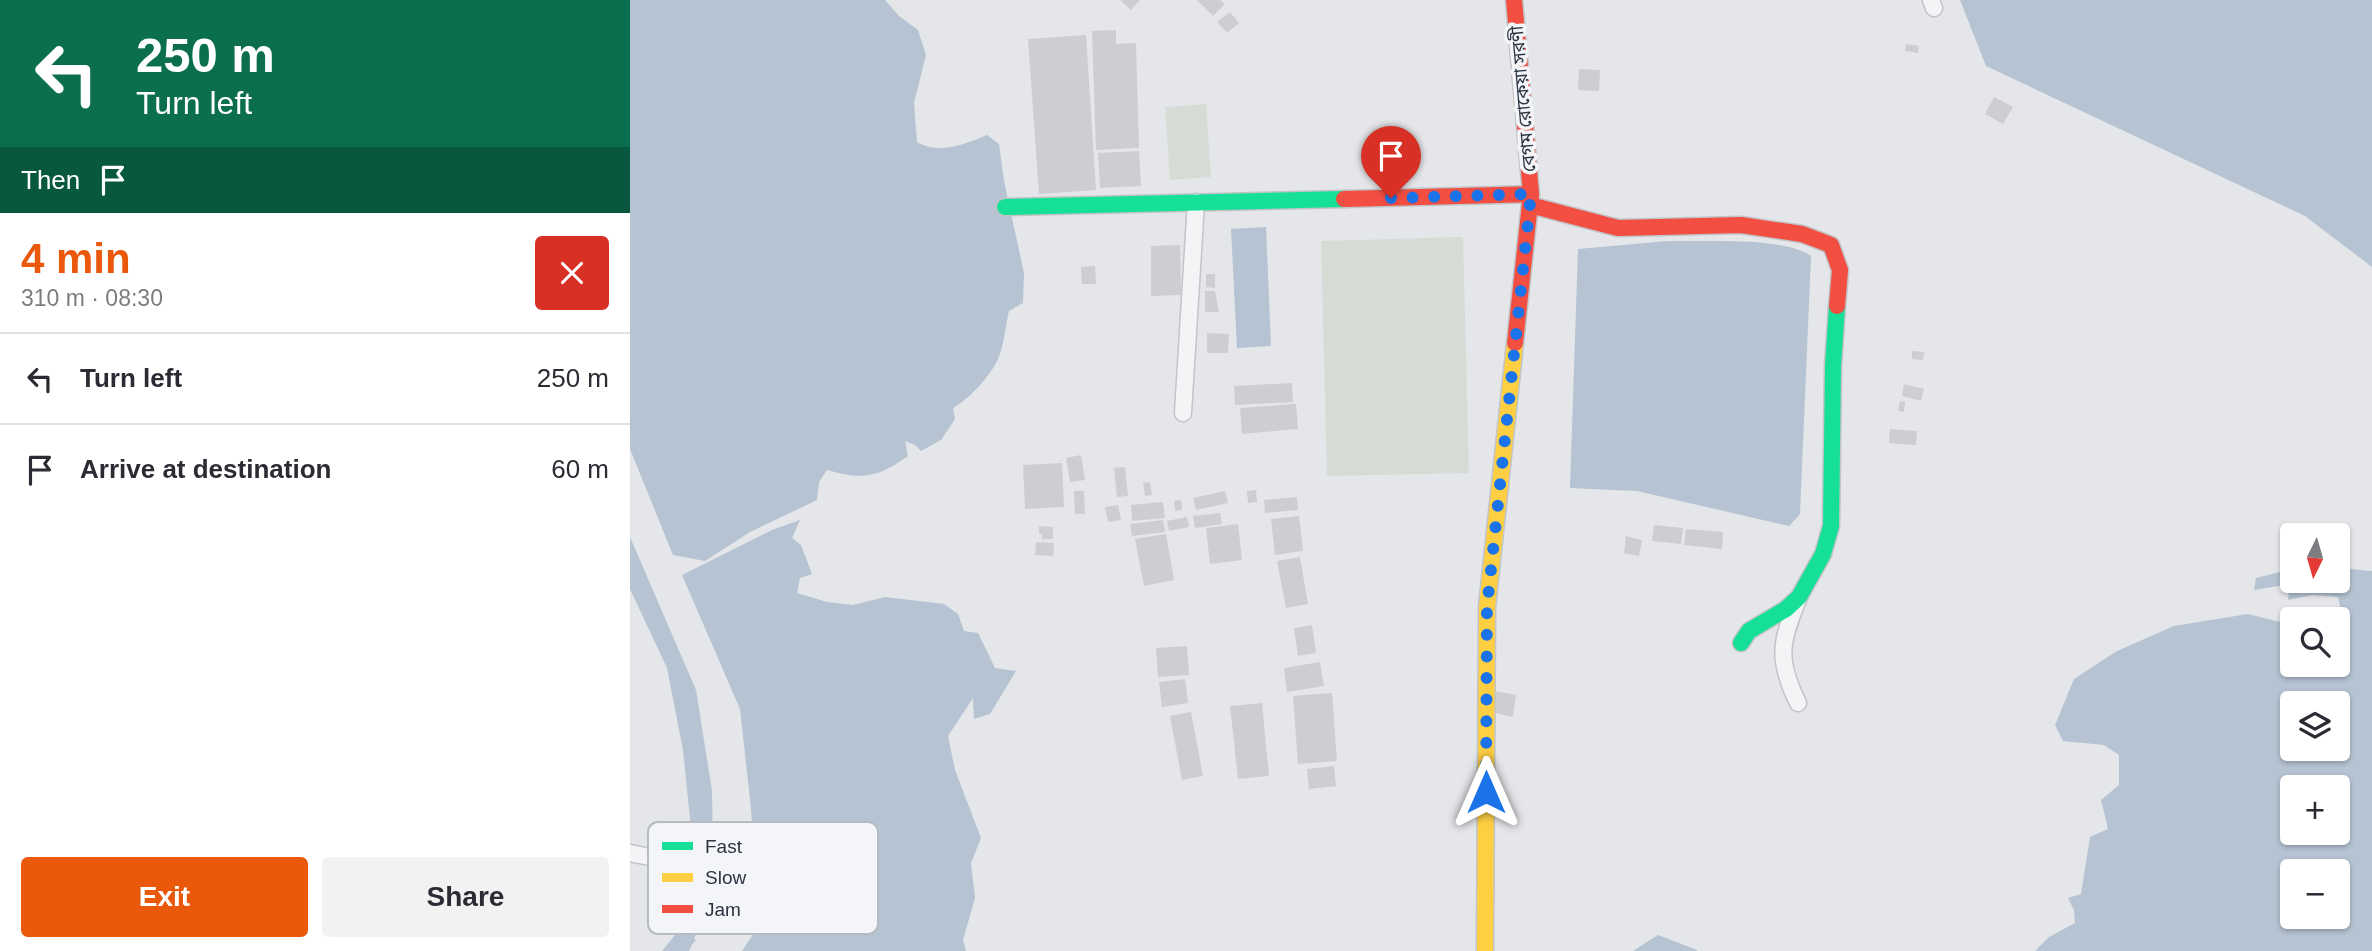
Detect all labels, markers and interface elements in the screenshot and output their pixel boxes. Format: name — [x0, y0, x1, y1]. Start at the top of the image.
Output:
street label: বেগম রোকেয়া সরণী — [1507, 25, 1539, 173]
icon: left — [21, 28, 112, 119]
text: 250 m — [136, 28, 275, 82]
text: Turn left — [136, 85, 252, 121]
pin — [1361, 126, 1421, 198]
icon: arrive — [1372, 137, 1410, 175]
icon: arrive — [94, 161, 132, 199]
text: Then — [21, 165, 80, 195]
text: 4 min — [21, 235, 131, 282]
button: close — [535, 236, 609, 310]
text: 310 m · 08:30 — [21, 285, 163, 311]
icon: left — [21, 360, 59, 398]
text: Turn left — [80, 363, 182, 393]
text: 250 m — [537, 363, 609, 393]
icon: arrive — [21, 451, 59, 489]
text: Arrive at destination — [80, 454, 331, 484]
text: 60 m — [551, 454, 609, 484]
north arrow — [2280, 523, 2350, 593]
map controls — [2280, 523, 2350, 929]
button: search — [2280, 607, 2350, 677]
button: layers — [2280, 691, 2350, 761]
position arrow — [1449, 755, 1523, 829]
button: + — [2280, 775, 2350, 845]
legend — [648, 822, 878, 934]
text: Fast — [705, 836, 743, 857]
button: Exit — [21, 857, 308, 937]
button: Share — [322, 857, 609, 937]
button: − — [2280, 859, 2350, 929]
text: Slow — [705, 867, 746, 888]
text: Jam — [705, 899, 741, 920]

